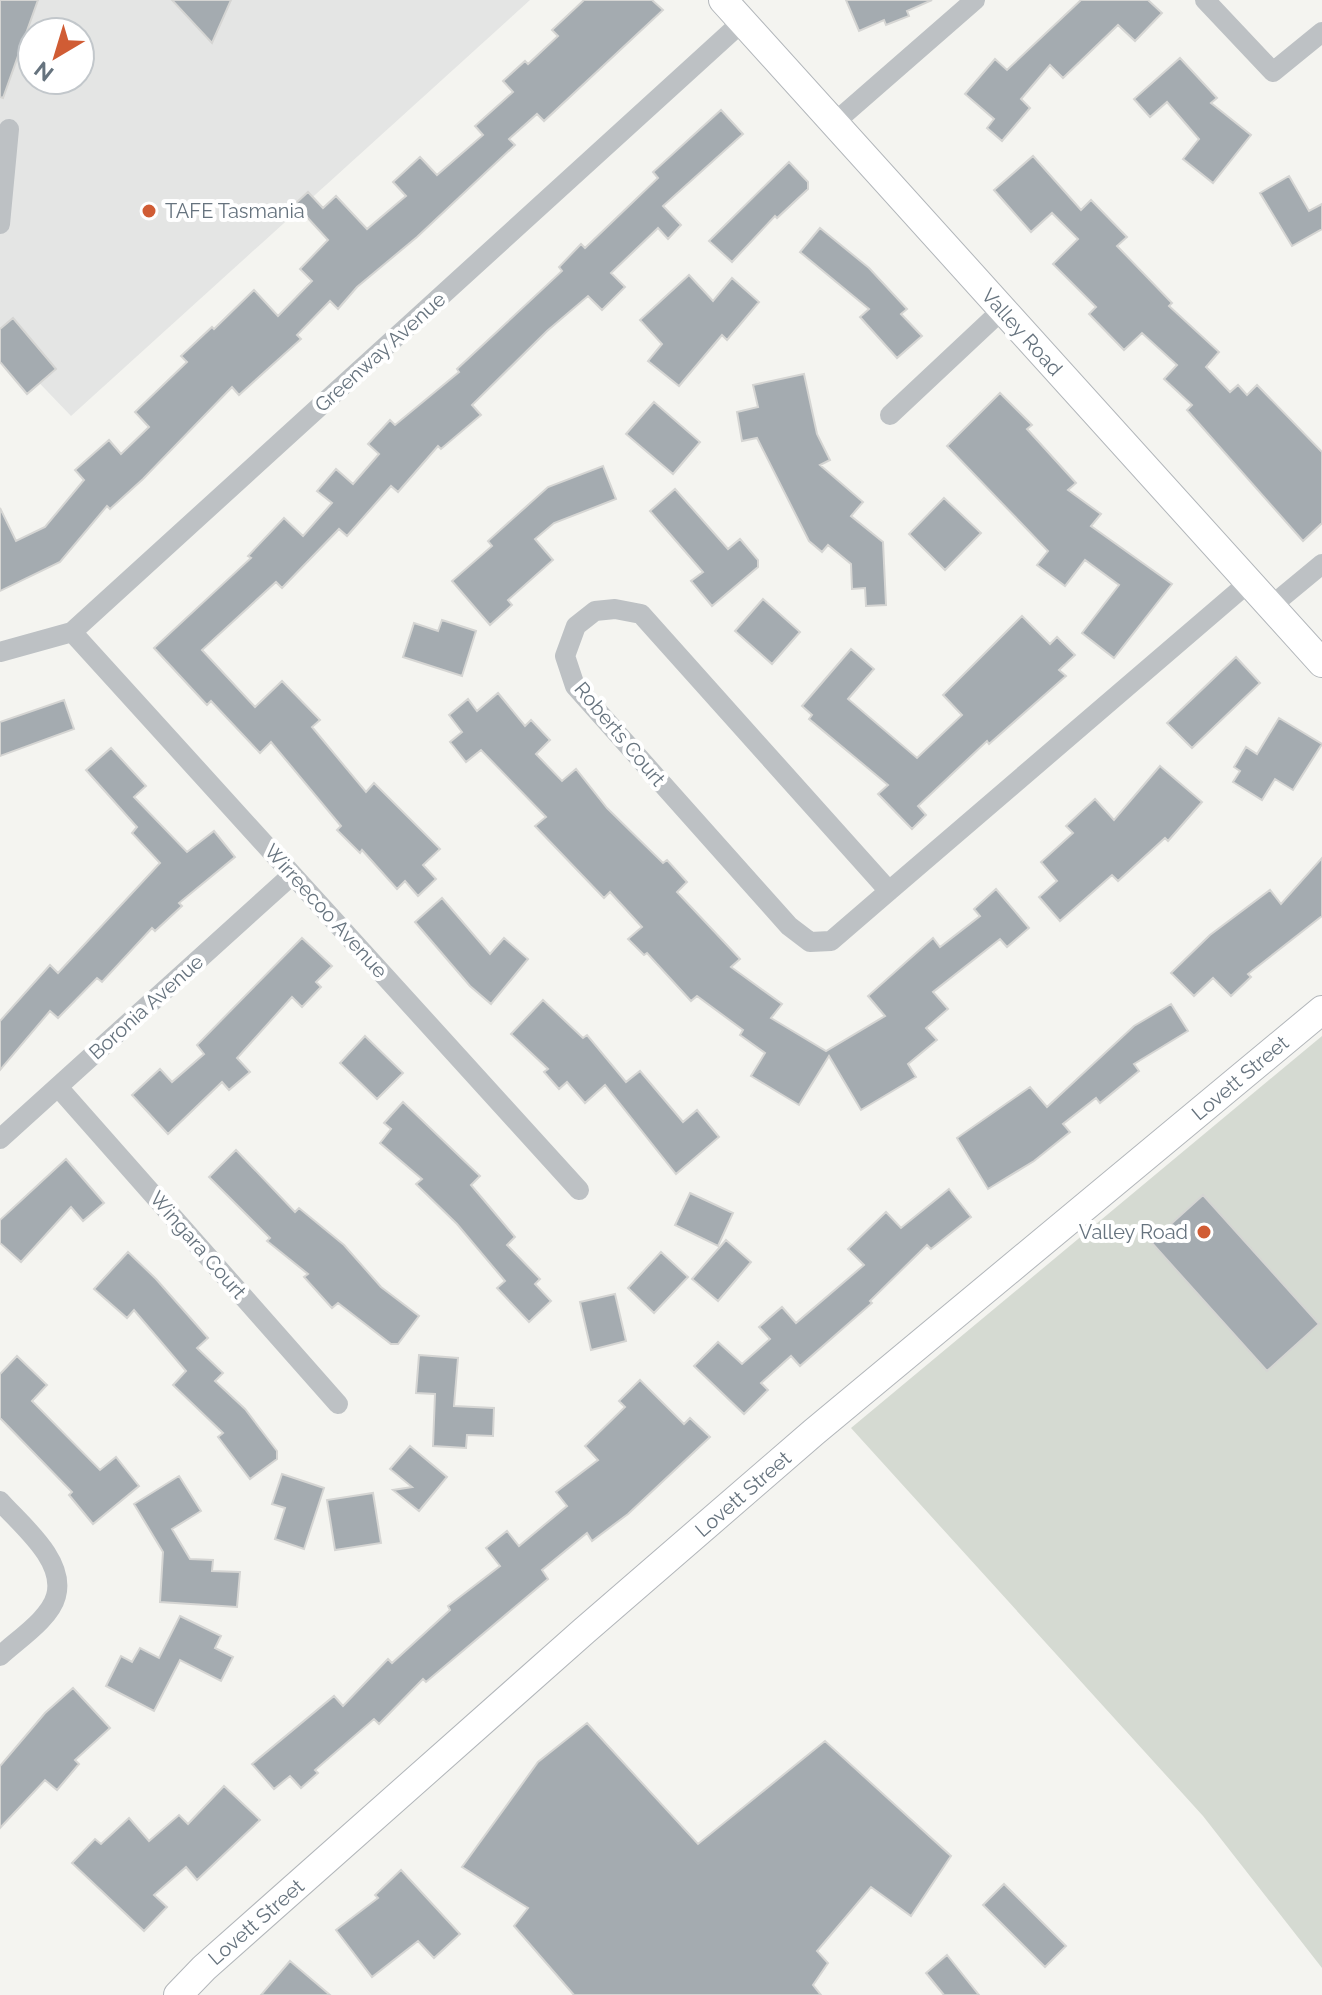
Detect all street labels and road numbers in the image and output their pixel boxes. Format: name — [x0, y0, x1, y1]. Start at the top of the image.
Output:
street label: Valley Road — [977, 283, 1067, 381]
street label: Greenway Avenue — [310, 287, 450, 417]
street label: Roberts Court — [570, 677, 671, 791]
street label: Wirreecoo Avenue — [260, 839, 393, 983]
street label: Boronia Avenue — [84, 949, 208, 1065]
street label: Lovett Street — [1187, 1030, 1293, 1125]
street label: Wingara Court — [145, 1186, 251, 1304]
street label: Lovett Street — [690, 1446, 796, 1542]
street label: Lovett Street — [203, 1874, 309, 1970]

